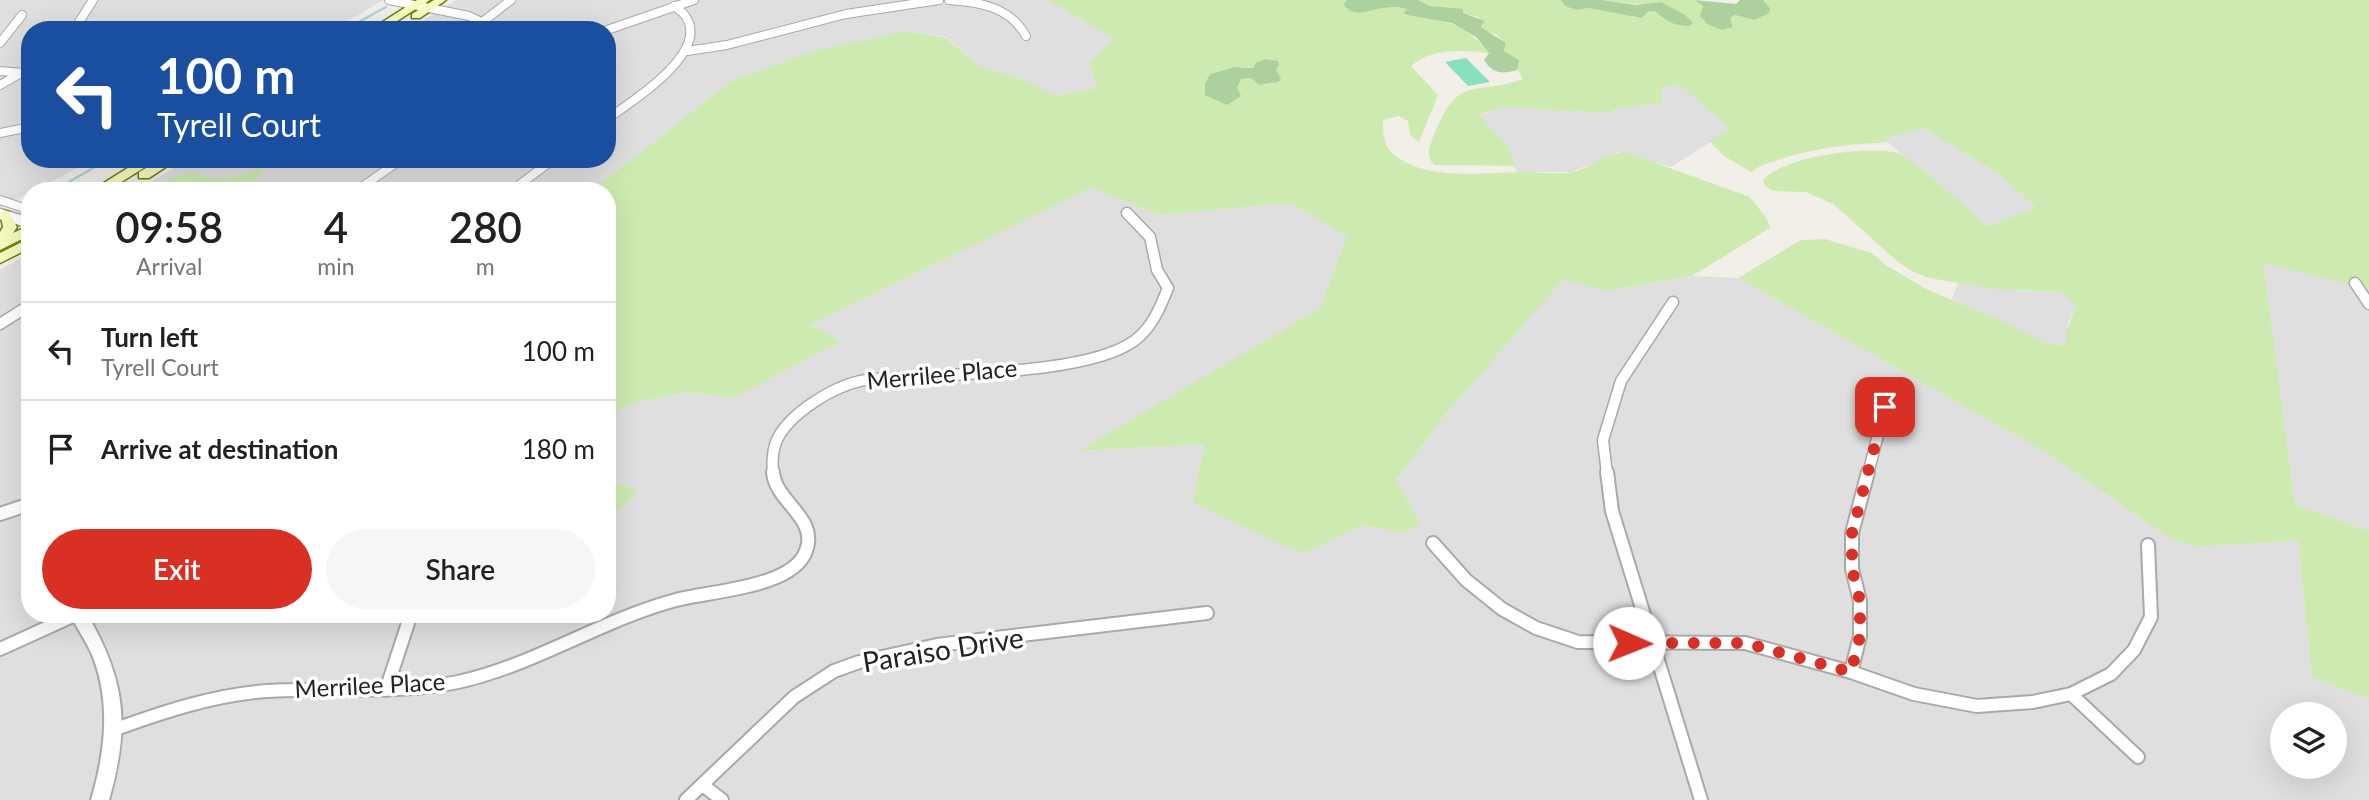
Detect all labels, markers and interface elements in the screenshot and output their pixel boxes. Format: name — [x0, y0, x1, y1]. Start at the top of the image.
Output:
text: 100 m — [157, 46, 295, 104]
icon: left — [42, 49, 133, 140]
text: Tyrell Court — [157, 105, 321, 144]
text: 09:58 — [115, 202, 223, 252]
text: 4 — [324, 202, 348, 252]
text: 280 — [449, 202, 522, 252]
text: Arrival — [136, 252, 202, 280]
text: min — [317, 252, 355, 280]
text: m — [476, 252, 495, 280]
text: Turn left — [101, 321, 198, 353]
icon: left — [42, 332, 80, 370]
text: 100 m — [522, 335, 595, 367]
street label: Merrilee Place — [865, 352, 1018, 395]
text: Tyrell Court — [101, 353, 219, 381]
pin — [1855, 377, 1915, 437]
icon: arrive — [1866, 388, 1904, 426]
icon: arrive — [42, 430, 80, 468]
text: Arrive at destination — [101, 433, 338, 465]
text: 180 m — [522, 433, 595, 465]
button: Exit — [42, 529, 312, 609]
button: Share — [326, 529, 595, 609]
position arrow — [1592, 606, 1666, 680]
street label: Paraiso Drive — [860, 619, 1026, 679]
street label: Merrilee Place — [294, 666, 446, 703]
map controls — [2270, 702, 2347, 779]
button: layers — [2270, 702, 2347, 779]

